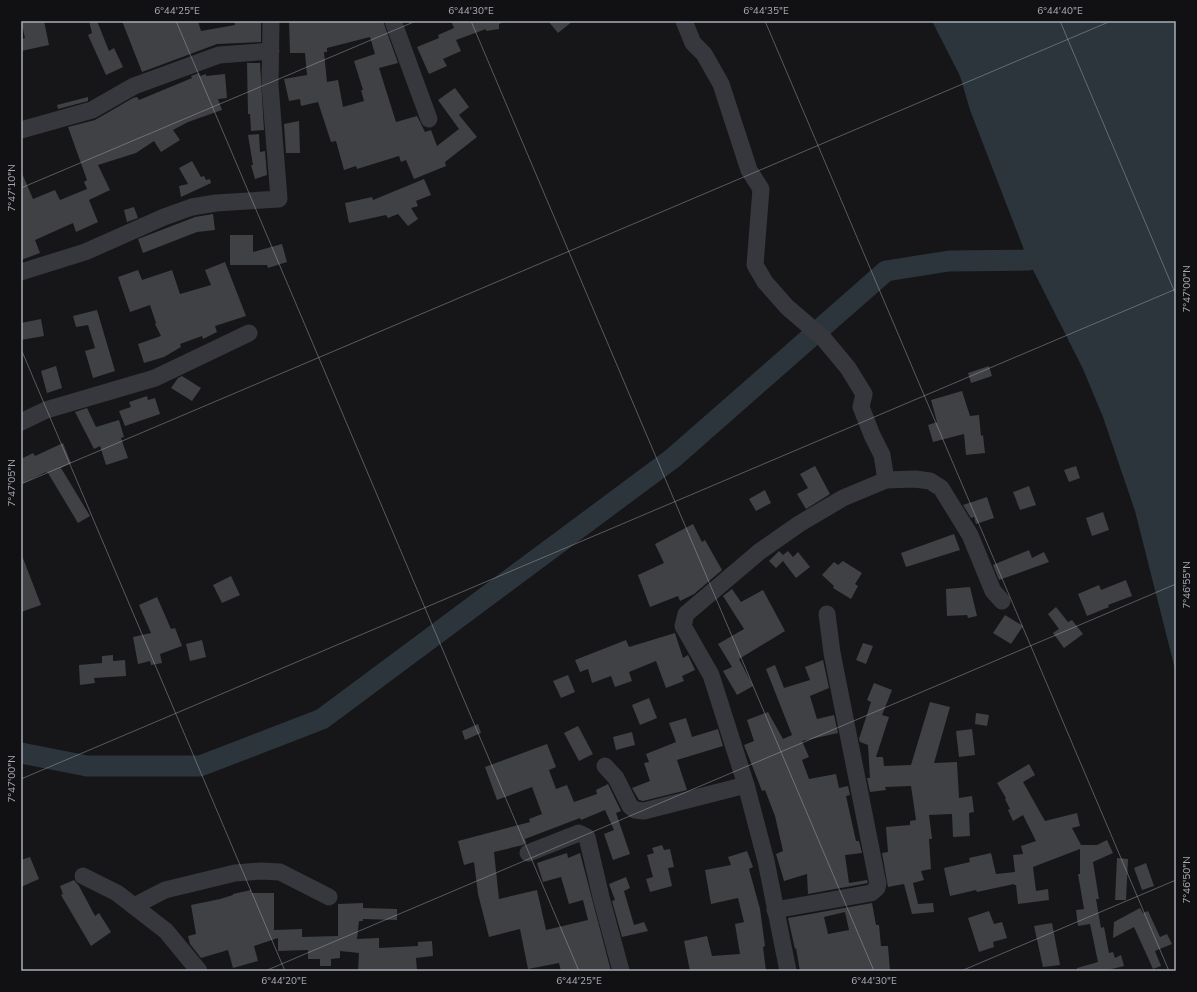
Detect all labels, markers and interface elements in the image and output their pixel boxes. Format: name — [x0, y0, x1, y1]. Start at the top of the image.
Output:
text: 6°44'25"E — [154, 4, 200, 18]
text: 6°44'30"E — [448, 4, 494, 18]
text: 6°44'35"E — [743, 4, 789, 18]
text: 6°44'40"E — [1037, 4, 1083, 18]
text: 7°47'10"N — [5, 164, 19, 212]
text: 7°47'00"N — [1180, 265, 1194, 313]
text: 7°47'05"N — [5, 459, 19, 507]
text: 7°46'55"N — [1180, 561, 1194, 609]
text: 7°47'00"N — [5, 755, 19, 803]
text: 7°46'50"N — [1180, 856, 1194, 904]
text: 6°44'20"E — [261, 974, 307, 988]
text: 6°44'25"E — [556, 974, 602, 988]
text: 6°44'30"E — [851, 974, 897, 988]

